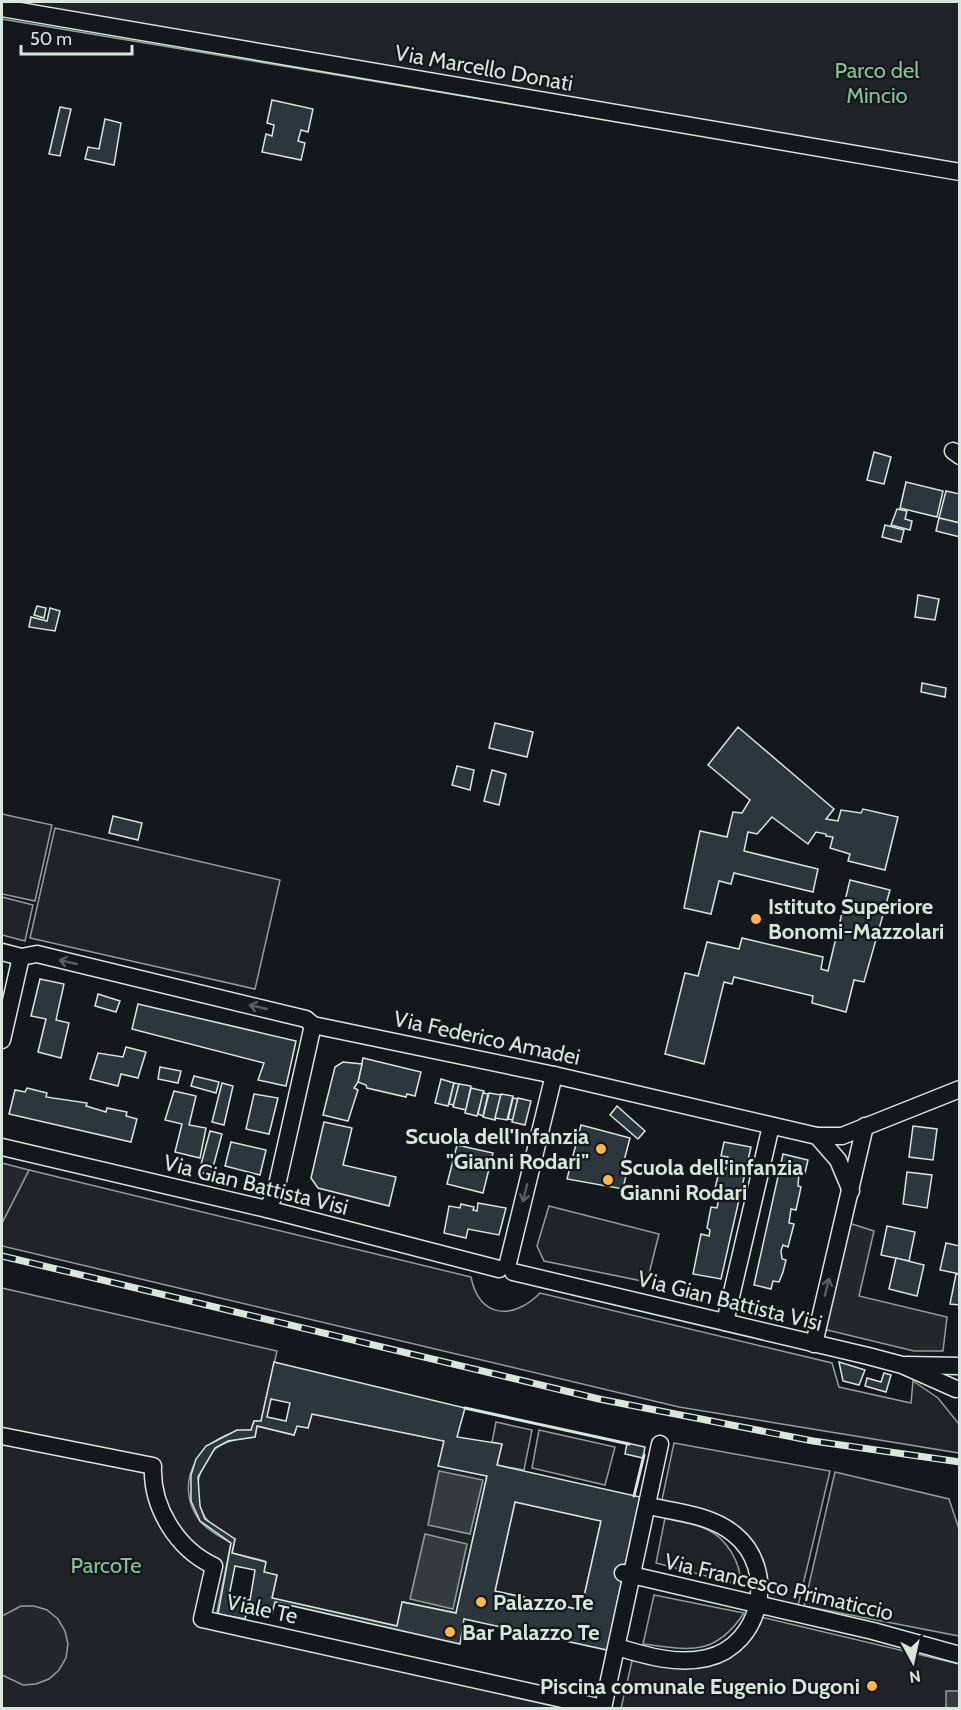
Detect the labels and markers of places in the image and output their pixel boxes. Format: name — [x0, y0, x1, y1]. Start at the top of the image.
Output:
place label: Istituto Superiore Bonomi-Mazzolari — [768, 893, 944, 945]
marker: Istituto Superiore Bonomi-Mazzolari — [749, 912, 763, 926]
place label: Scuola dell'Infanzia "Gianni Rodari" — [405, 1123, 589, 1175]
marker: Scuola dell'Infanzia "Gianni Rodari" — [594, 1142, 608, 1156]
place label: Scuola dell'infanzia Gianni Rodari — [620, 1154, 803, 1206]
marker: Scuola dell'infanzia Gianni Rodari — [601, 1173, 615, 1187]
place label: Palazzo Te — [493, 1589, 594, 1616]
marker: Palazzo Te — [474, 1595, 488, 1609]
place label: Bar Palazzo Te — [462, 1619, 599, 1646]
marker: Bar Palazzo Te — [443, 1625, 457, 1639]
place label: Piscina comunale Eugenio Dugoni — [540, 1673, 860, 1700]
marker: Piscina comunale Eugenio Dugoni — [865, 1679, 879, 1693]

